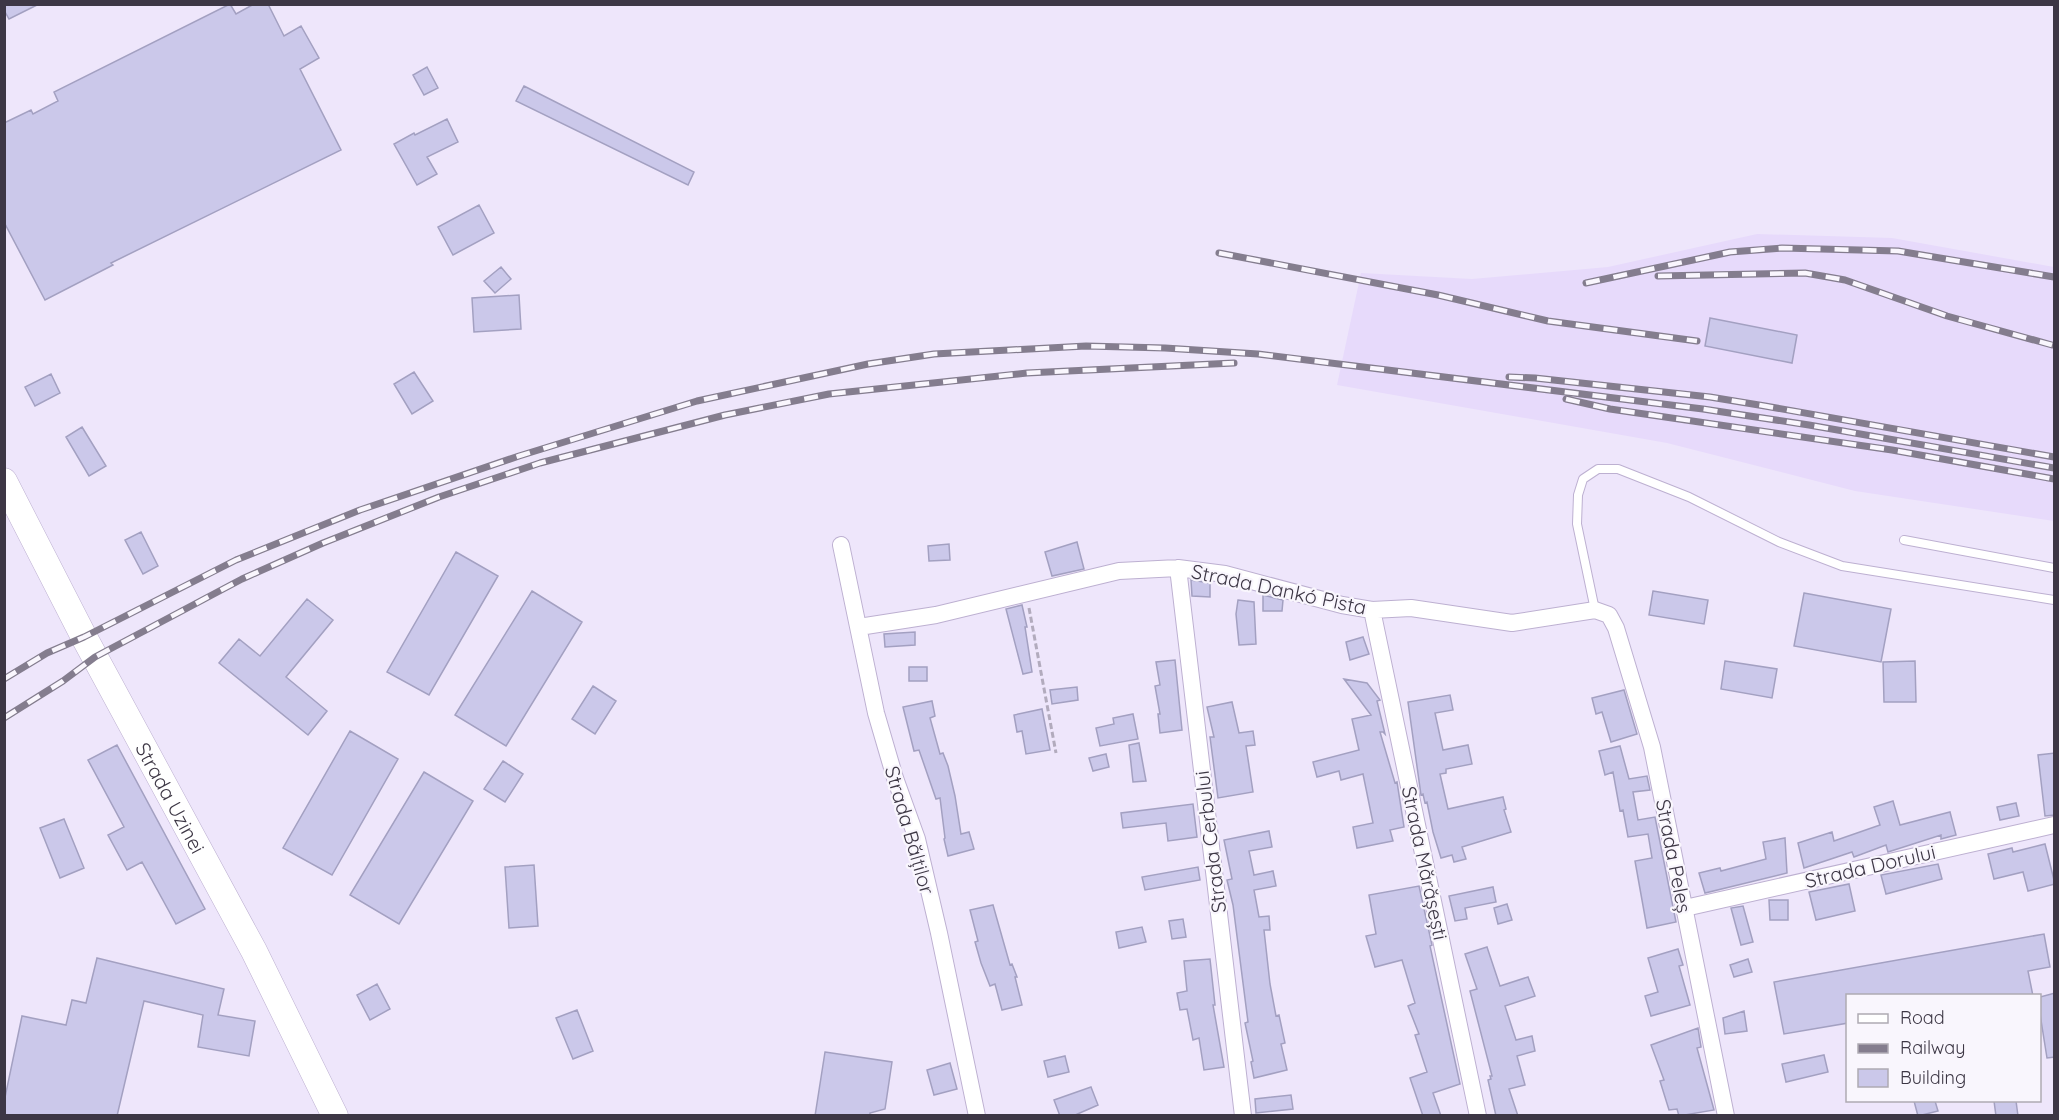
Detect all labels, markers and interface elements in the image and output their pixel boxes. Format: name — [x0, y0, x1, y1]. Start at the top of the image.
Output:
street label: Strada Dankó Pista — [1189, 558, 1369, 620]
street label: Strada Uzinei — [131, 738, 211, 858]
street label: Strada Bălților — [880, 763, 940, 897]
street label: Strada Cerbului — [1189, 769, 1231, 915]
street label: Strada Mărășești — [1396, 784, 1454, 942]
street label: Strada Peleș — [1651, 797, 1697, 915]
street label: Strada Dorului — [1802, 839, 1938, 893]
legend — [1846, 994, 2041, 1102]
text: Road — [1900, 1006, 1945, 1029]
text: Railway — [1900, 1036, 1966, 1059]
text: Building — [1900, 1066, 1966, 1089]

